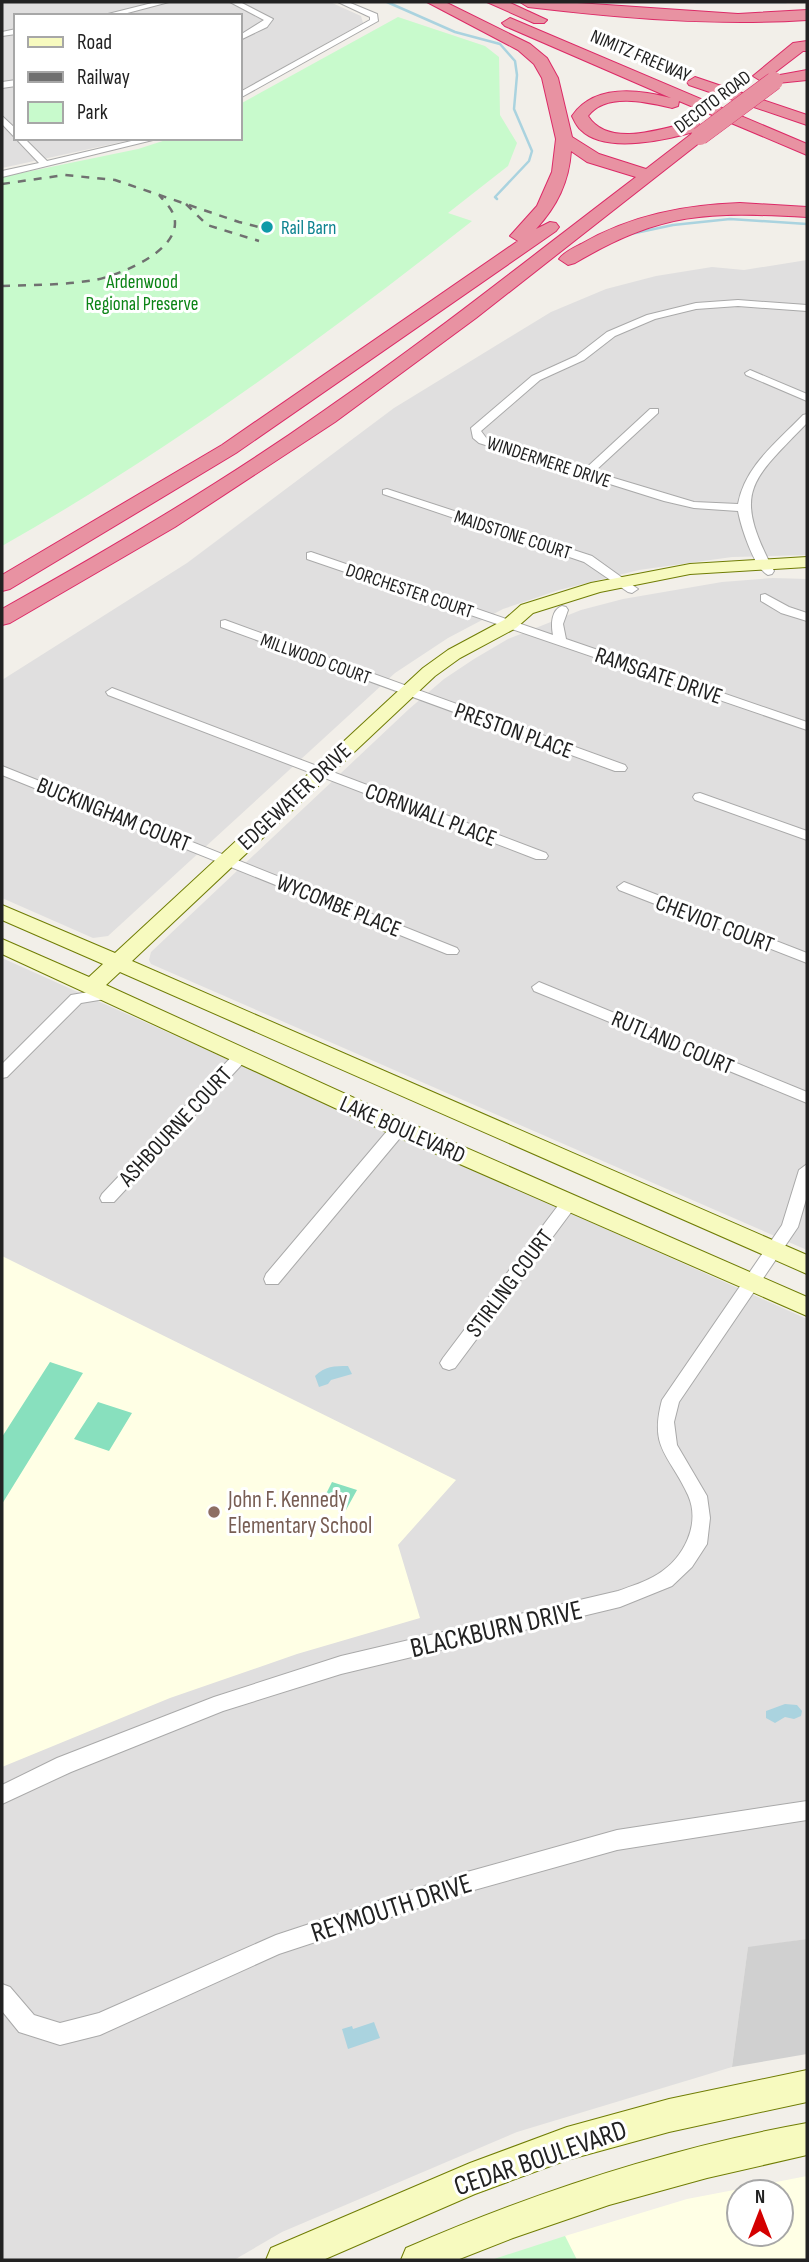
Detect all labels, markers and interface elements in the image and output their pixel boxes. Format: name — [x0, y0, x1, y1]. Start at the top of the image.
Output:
legend — [14, 14, 242, 140]
street label: NIMITZ FREEWAY — [587, 25, 694, 88]
text: Road — [77, 30, 112, 55]
text: Railway — [77, 65, 130, 90]
street label: DECOTO ROAD — [670, 66, 756, 139]
text: Park — [77, 100, 108, 125]
place label: Rail Barn — [281, 217, 336, 240]
marker: Rail Barn — [259, 219, 275, 235]
park label: Ardenwood Regional Preserve — [86, 271, 198, 316]
street label: WINDERMERE DRIVE — [484, 432, 613, 493]
street label: MAIDSTONE COURT — [451, 506, 574, 565]
street label: DORCHESTER COURT — [343, 559, 477, 624]
street label: MILLWOOD COURT — [257, 629, 374, 690]
street label: RAMSGATE DRIVE — [591, 641, 726, 711]
street label: PRESTON PLACE — [451, 697, 577, 765]
street label: EDGEWATER DRIVE — [232, 737, 357, 856]
street label: BUCKINGHAM COURT — [33, 771, 195, 858]
street label: CORNWALL PLACE — [361, 777, 500, 853]
street label: WYCOMBE PLACE — [272, 868, 405, 944]
street label: CHEVIOT COURT — [651, 889, 778, 959]
street label: RUTLAND COURT — [607, 1005, 738, 1081]
street label: ASHBOURNE COURT — [113, 1061, 238, 1193]
street label: LAKE BOULEVARD — [335, 1090, 470, 1170]
street label: STIRLING COURT — [460, 1224, 559, 1343]
place label: John F. Kennedy Elementary School — [227, 1486, 372, 1540]
marker: John F. Kennedy Elementary School — [206, 1504, 222, 1520]
street label: BLACKBURN DRIVE — [407, 1594, 586, 1665]
street label: REYMOUTH DRIVE — [307, 1867, 476, 1950]
street label: CEDAR BOULEVARD — [450, 2113, 631, 2203]
north arrow — [725, 2178, 795, 2248]
text: N — [755, 2186, 765, 2209]

